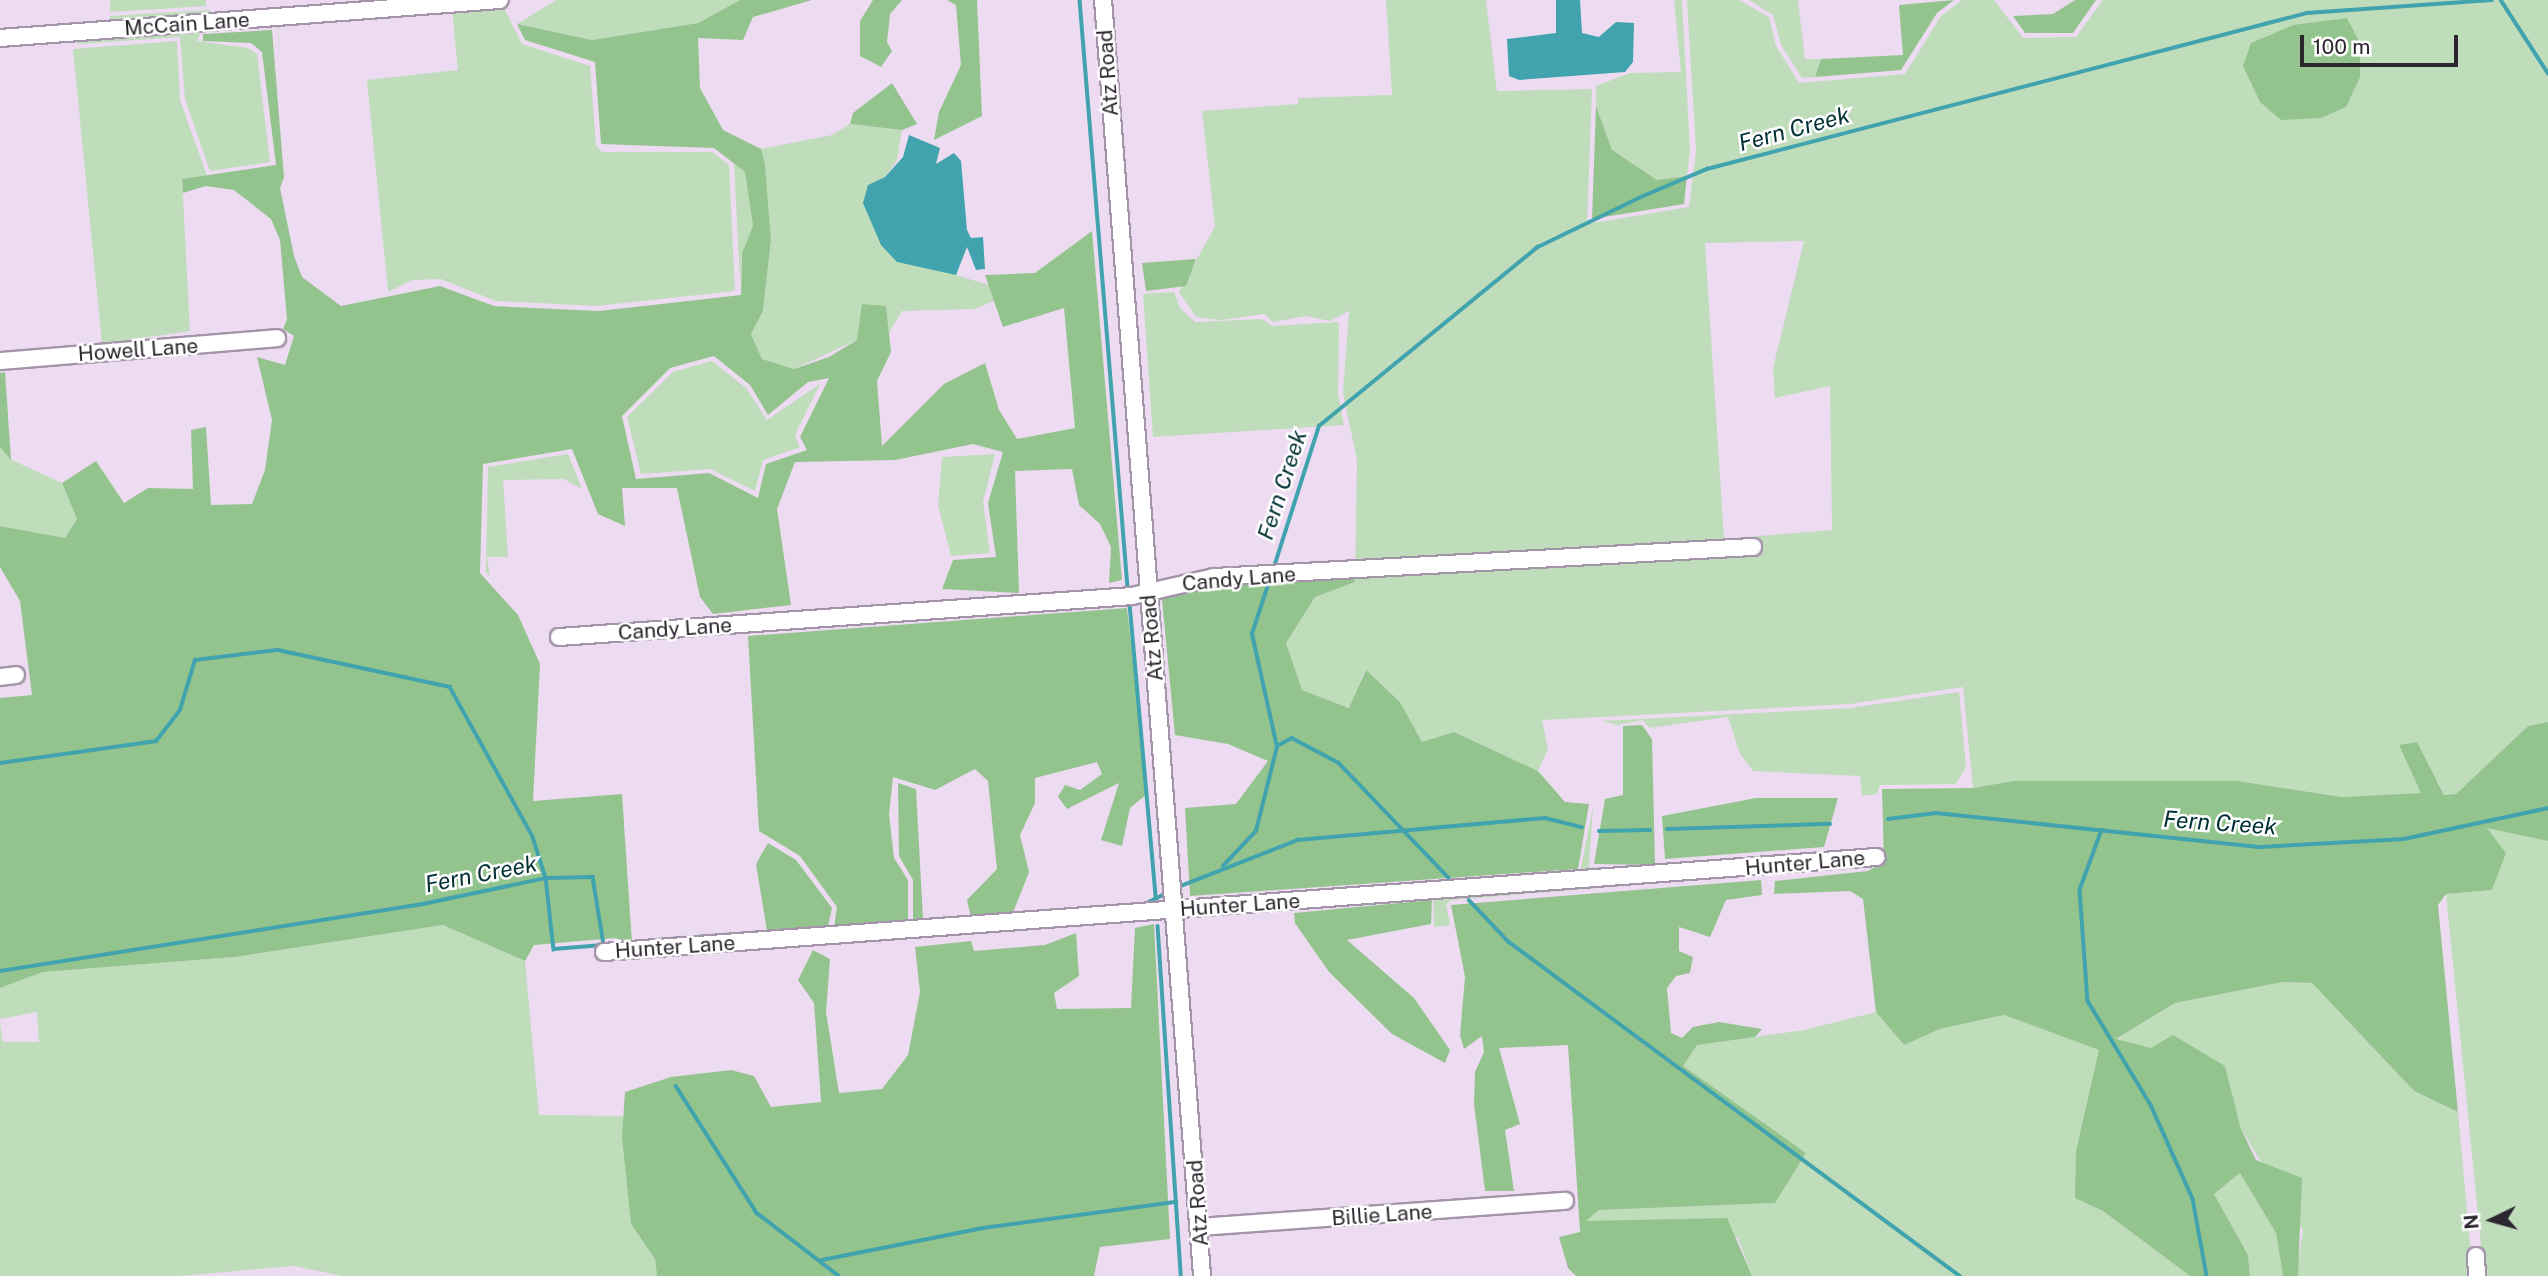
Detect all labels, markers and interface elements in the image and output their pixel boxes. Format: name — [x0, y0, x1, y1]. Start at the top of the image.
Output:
street label: McCain Lane — [123, 7, 251, 41]
scale bar — [2303, 21, 2460, 65]
street label: Atz Road — [1092, 29, 1124, 117]
text: 100 m — [2313, 34, 2370, 59]
water label: Fern Creek — [1736, 101, 1852, 157]
street label: Howell Lane — [77, 333, 199, 367]
water label: Fern Creek — [1251, 427, 1313, 543]
street label: Candy Lane — [1181, 561, 1297, 597]
street label: Atz Road — [1136, 594, 1168, 682]
street label: Candy Lane — [617, 612, 733, 646]
water label: Fern Creek — [2162, 805, 2278, 841]
street label: Hunter Lane — [1744, 845, 1866, 881]
water label: Fern Creek — [423, 850, 539, 898]
street label: Hunter Lane — [1179, 888, 1301, 922]
street label: Hunter Lane — [614, 930, 736, 964]
street label: Atz Road — [1182, 1159, 1214, 1247]
north arrow — [2457, 1185, 2527, 1255]
street label: Billie Lane — [1331, 1199, 1433, 1231]
text: N — [2459, 1213, 2483, 1230]

